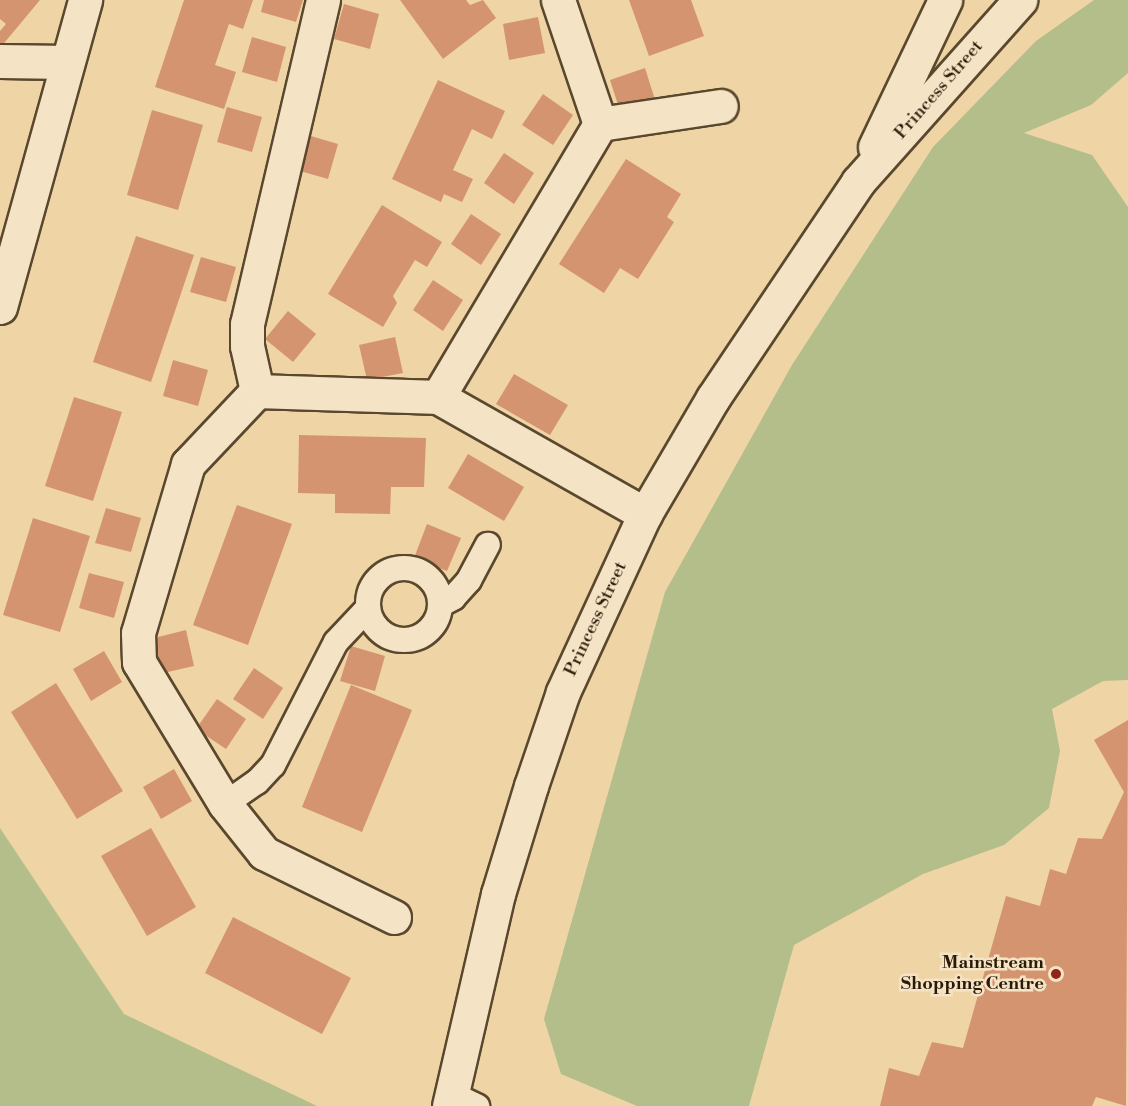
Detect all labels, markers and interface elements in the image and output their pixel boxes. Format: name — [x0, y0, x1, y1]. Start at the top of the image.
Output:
street label: Princess Street — [890, 36, 988, 144]
street label: Princess Street — [560, 558, 632, 680]
place label: Mainstream Shopping Centre — [901, 953, 1044, 996]
marker: Mainstream Shopping Centre — [1049, 967, 1063, 981]

